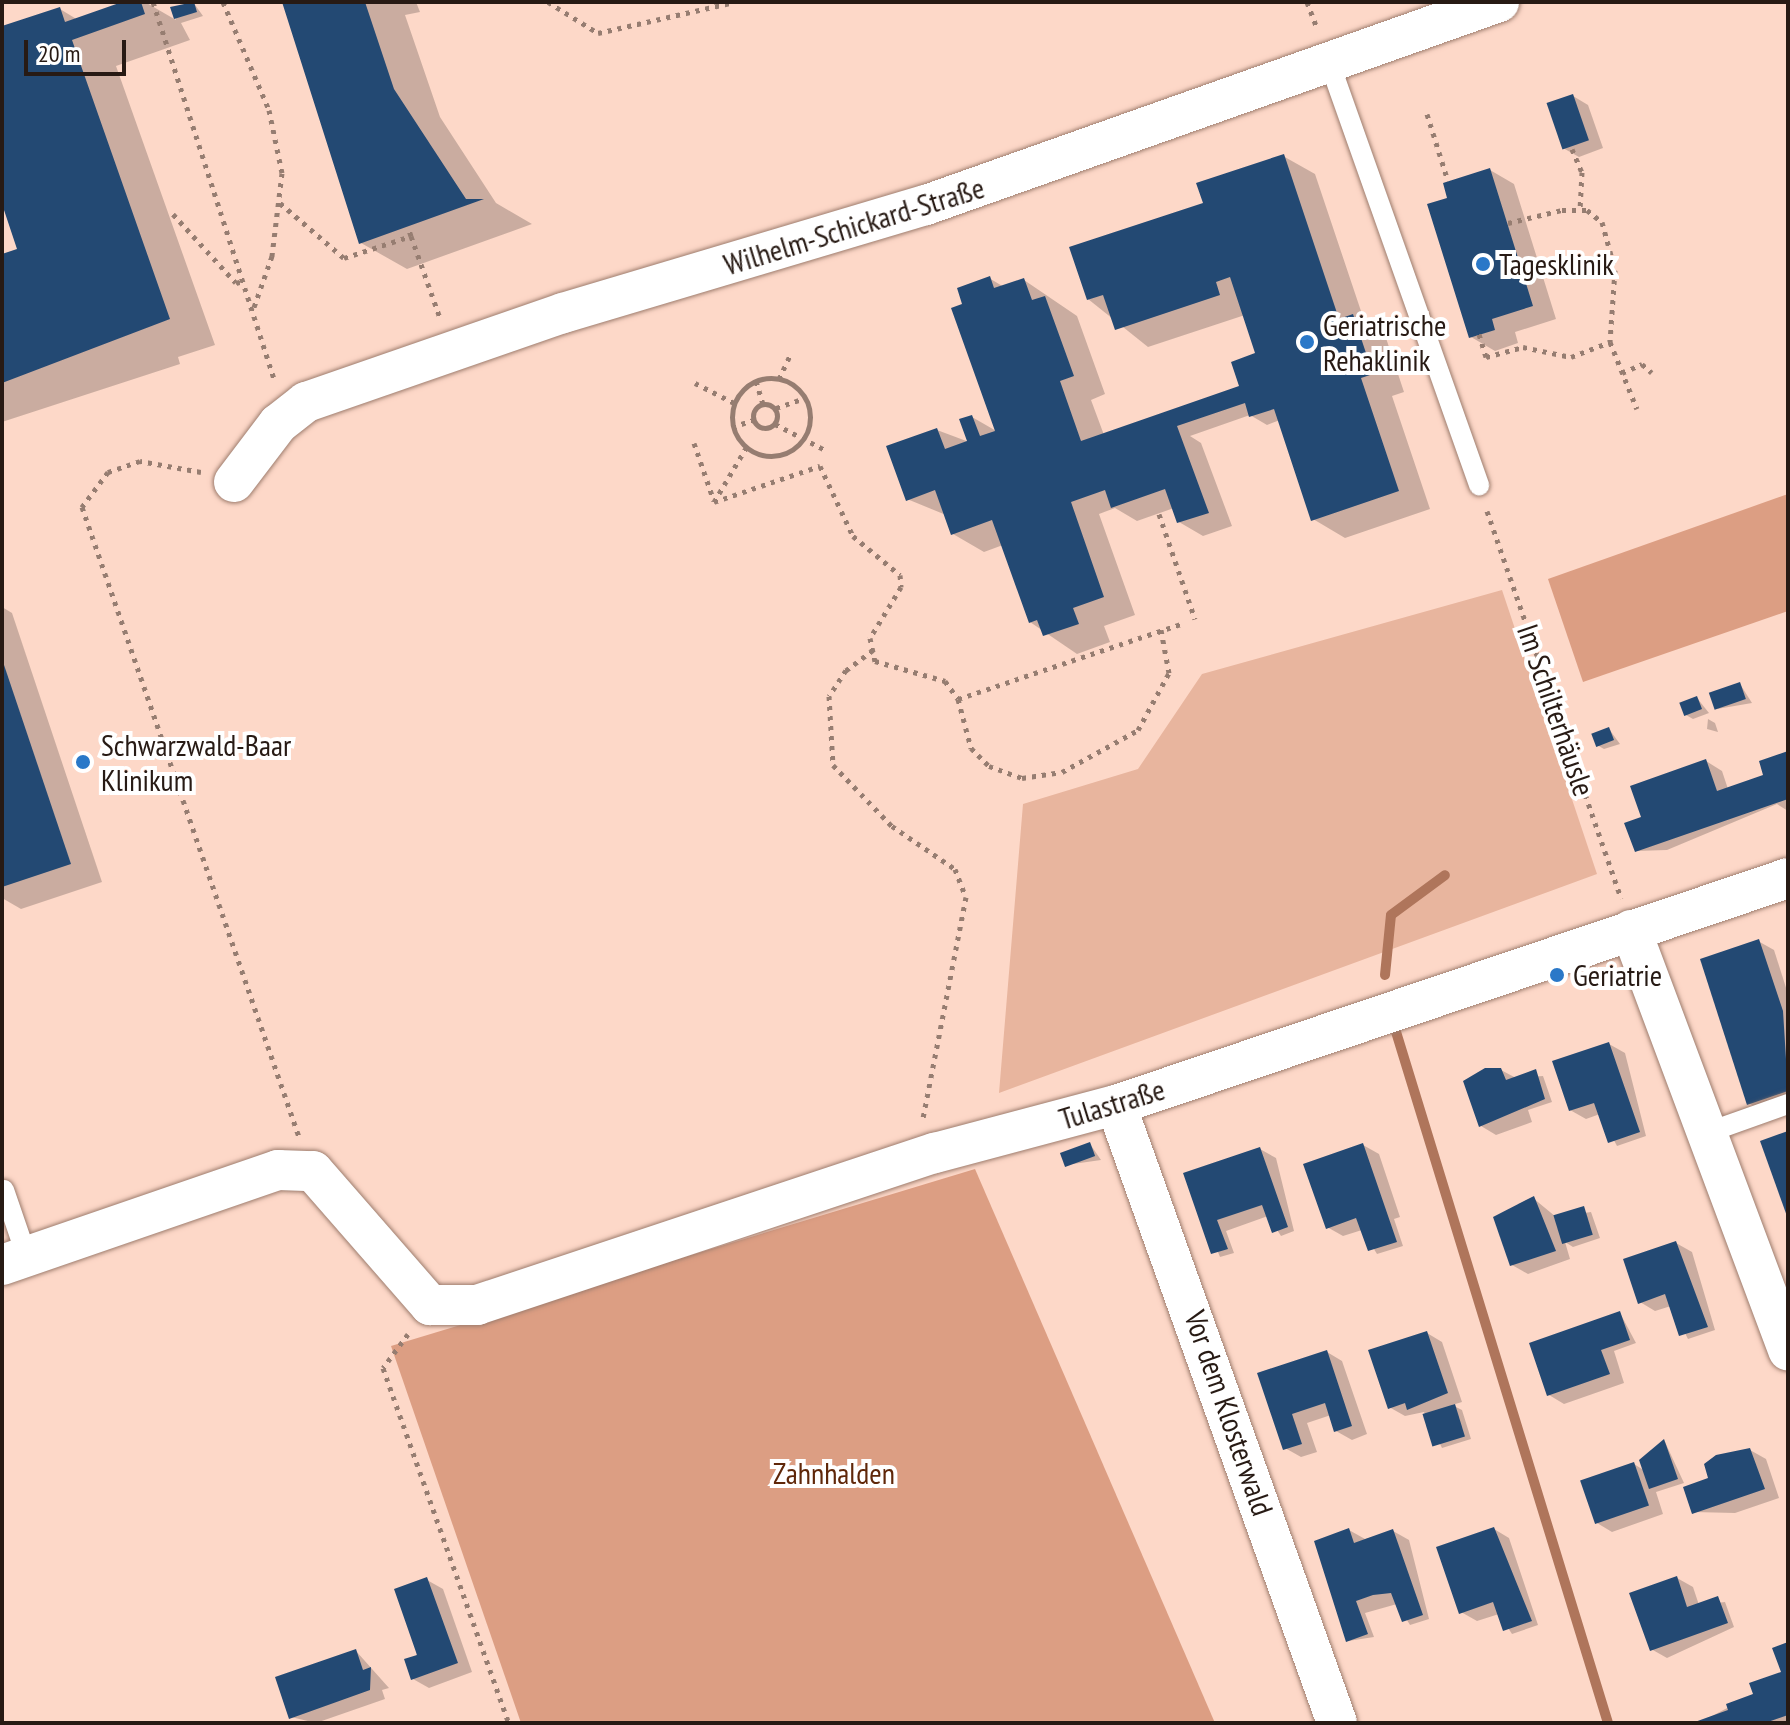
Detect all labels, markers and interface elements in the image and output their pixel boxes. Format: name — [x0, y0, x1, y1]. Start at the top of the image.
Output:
scale bar — [28, 24, 130, 74]
text: 20 m — [38, 38, 80, 69]
street label: Wilhelm-Schickard-Straße — [719, 169, 989, 283]
place label: Tagesklinik — [1499, 246, 1614, 282]
marker: Tagesklinik — [1474, 255, 1492, 273]
place label: Geriatrische Rehaklinik — [1323, 307, 1446, 378]
marker: Geriatrische Rehaklinik — [1298, 333, 1316, 351]
street label: Im Schilterhäusle — [1510, 619, 1602, 801]
place label: Schwarzwald-Baar Klinikum — [101, 727, 291, 798]
marker: Schwarzwald-Baar Klinikum — [72, 751, 94, 773]
place label: Geriatrie — [1573, 957, 1662, 993]
marker: Geriatrie — [1548, 966, 1566, 984]
street label: Tulastraße — [1055, 1071, 1169, 1137]
street label: Vor dem Klosterwald — [1177, 1306, 1281, 1520]
park label: Zahnhalden — [773, 1455, 895, 1491]

